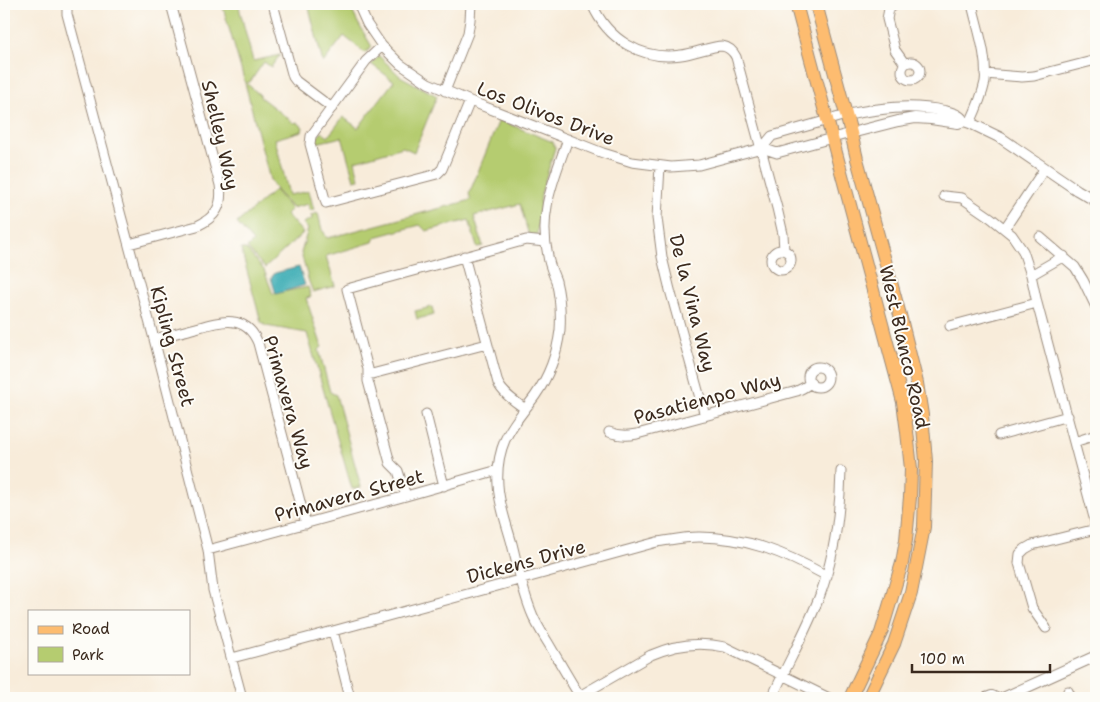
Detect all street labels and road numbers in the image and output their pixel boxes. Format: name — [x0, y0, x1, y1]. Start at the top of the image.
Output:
street label: Los Olivos Drive — [473, 76, 618, 151]
street label: Shelley Way — [196, 78, 245, 192]
street label: De la Vina Way — [663, 232, 722, 375]
street label: West Blanco Road — [874, 263, 936, 431]
street label: Kipling Street — [144, 283, 201, 409]
street label: Primavera Way — [258, 332, 320, 472]
street label: Pasatiempo Way — [631, 367, 783, 430]
street label: Primavera Street — [272, 464, 427, 527]
street label: Dickens Drive — [464, 534, 588, 589]

